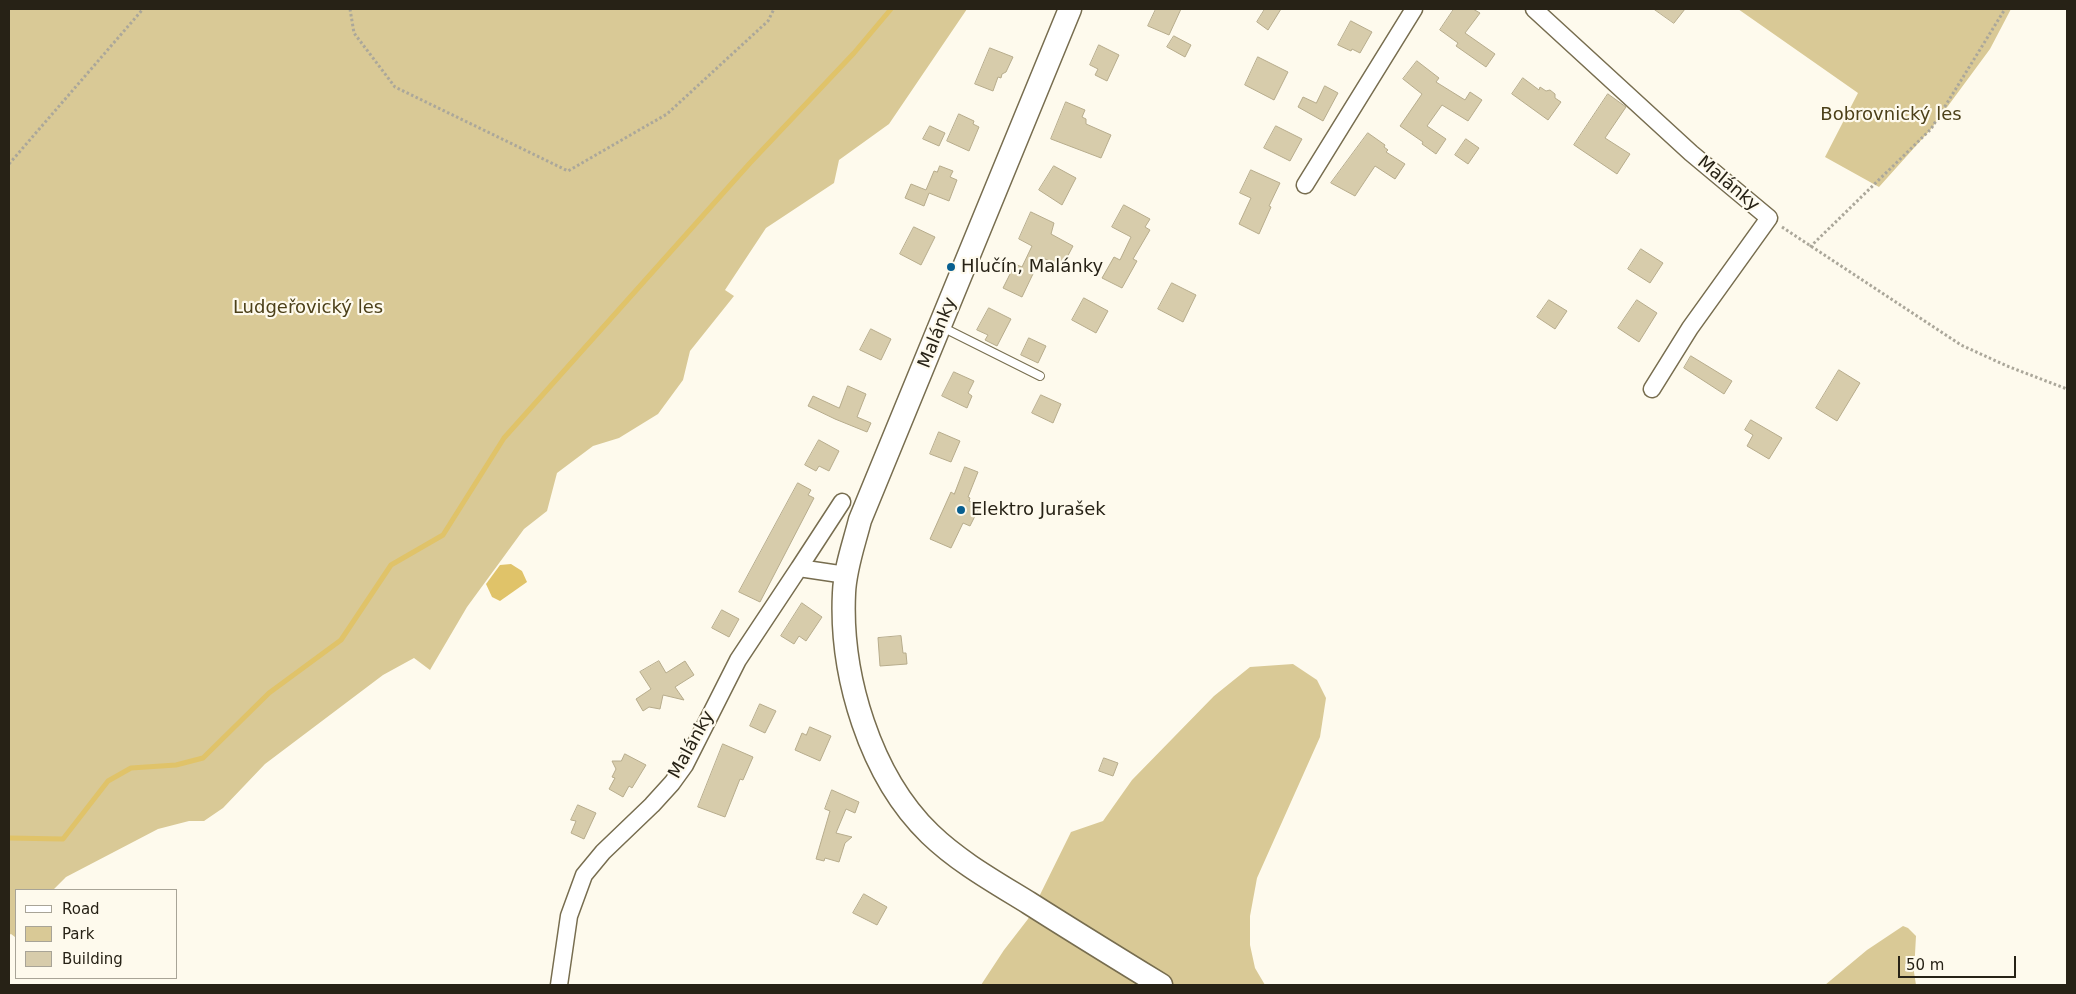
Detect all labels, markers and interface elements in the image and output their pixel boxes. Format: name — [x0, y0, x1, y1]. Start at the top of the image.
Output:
park label: Bobrovnický les — [1820, 104, 1962, 126]
street label: Malánky — [1693, 152, 1763, 216]
place label: Hlučín, Malánky — [961, 256, 1103, 278]
marker: Hlučín, Malánky — [945, 261, 957, 273]
street label: Malánky — [914, 294, 962, 372]
park label: Ludgeřovický les — [233, 297, 383, 319]
place label: Elektro Jurašek — [971, 499, 1106, 521]
marker: Elektro Jurašek — [955, 504, 967, 516]
street label: Malánky — [665, 707, 719, 783]
legend — [15, 889, 178, 979]
text: Road — [62, 900, 100, 918]
text: Park — [62, 925, 94, 943]
scale bar — [1901, 946, 2018, 978]
text: Building — [62, 950, 123, 968]
text: 50 m — [1906, 956, 1944, 974]

